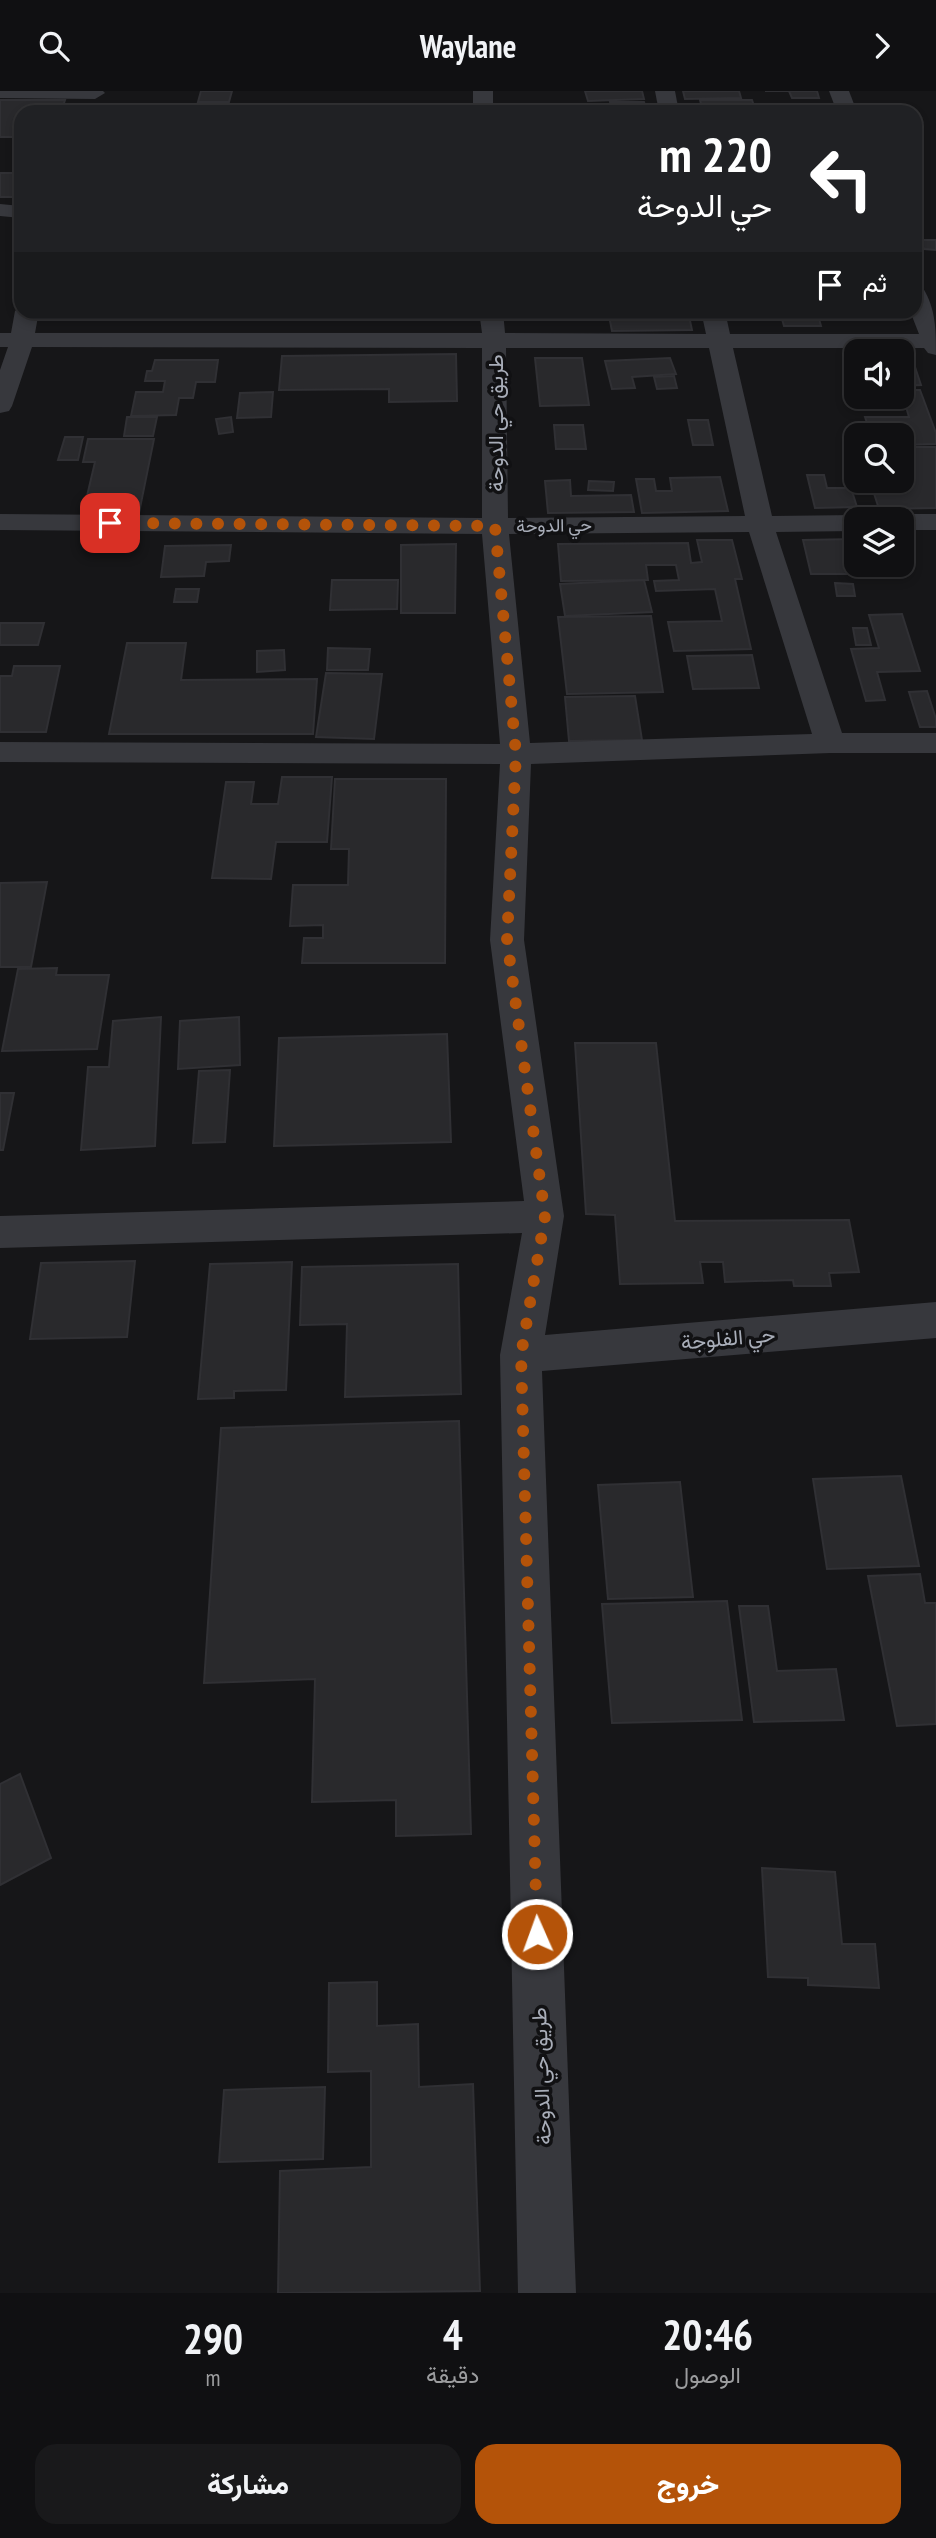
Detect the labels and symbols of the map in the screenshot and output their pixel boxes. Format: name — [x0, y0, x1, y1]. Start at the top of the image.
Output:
street label: طريق حي الدوحة — [482, 354, 513, 492]
pin — [80, 493, 140, 553]
street label: حي الدوحة — [516, 513, 592, 541]
street label: حي الفلوجة — [680, 1320, 777, 1360]
position arrow — [500, 1897, 574, 1971]
street label: طريق حي الدوحة — [525, 2007, 561, 2145]

